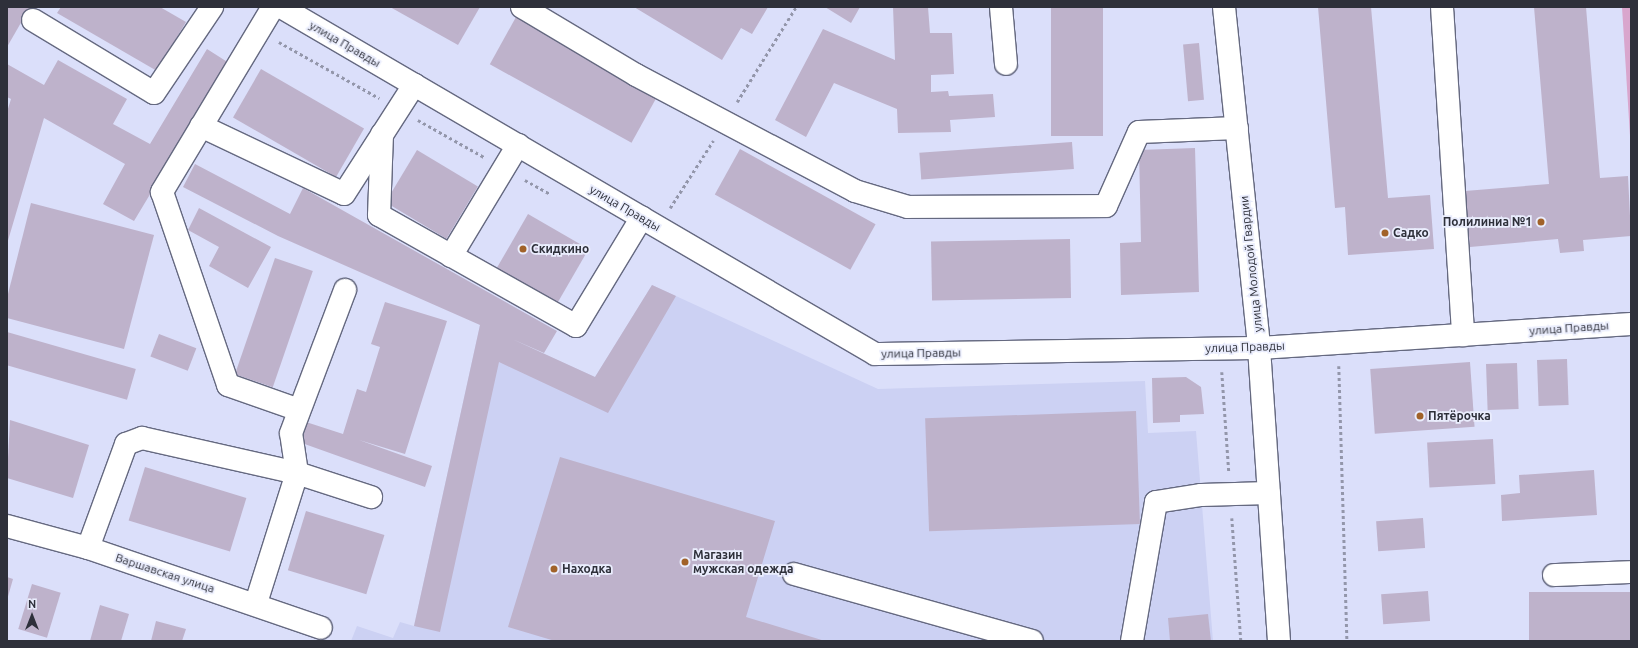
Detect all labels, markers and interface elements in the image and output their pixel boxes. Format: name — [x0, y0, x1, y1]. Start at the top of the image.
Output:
street label: улица Правды — [307, 18, 383, 70]
street label: улица Правды — [587, 182, 663, 234]
street label: улица Молодой Гвардии — [1237, 195, 1265, 333]
place label: Полилиниа №1 — [1443, 215, 1532, 229]
marker: Полилиниа №1 — [1535, 216, 1547, 228]
place label: Садко — [1393, 226, 1429, 240]
marker: Садко — [1380, 228, 1390, 238]
place label: Скидкино — [531, 242, 589, 256]
marker: Скидкино — [518, 244, 528, 254]
street label: улица Правды — [1529, 318, 1609, 338]
street label: улица Правды — [1205, 338, 1285, 356]
street label: улица Правды — [881, 345, 961, 361]
place label: Пятёрочка — [1428, 409, 1491, 423]
marker: Пятёрочка — [1415, 411, 1425, 421]
place label: Магазин мужская одежда — [693, 548, 794, 576]
street label: Варшавская улица — [114, 550, 216, 596]
marker: Магазин мужская одежда — [680, 557, 690, 567]
place label: Находка — [562, 562, 612, 576]
marker: Находка — [549, 564, 559, 574]
north arrow — [12, 596, 52, 636]
text: N — [28, 598, 36, 610]

